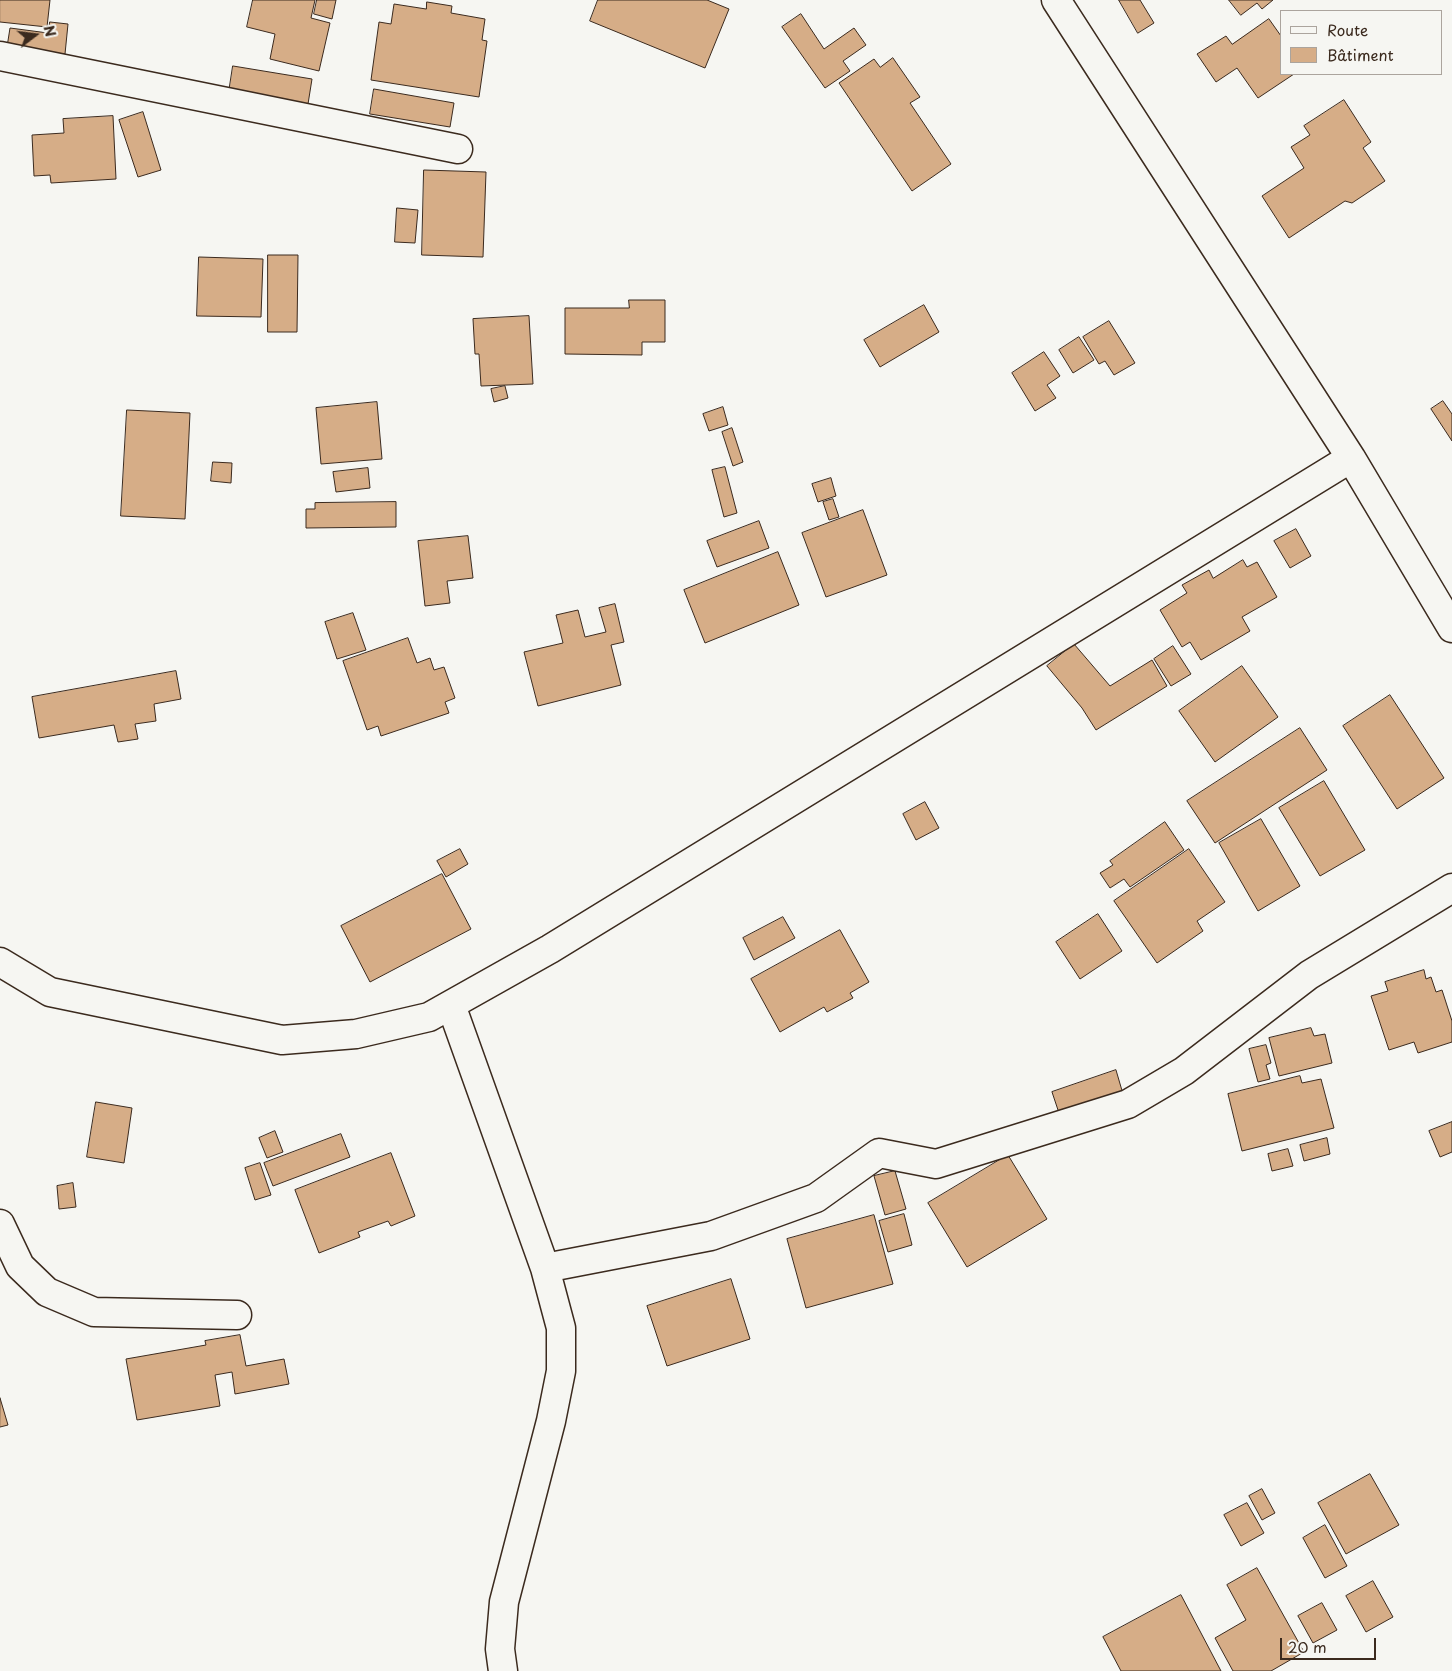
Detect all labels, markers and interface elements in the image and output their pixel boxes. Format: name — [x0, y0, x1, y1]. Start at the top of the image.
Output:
north arrow — [10, 10, 60, 60]
legend — [1280, 10, 1442, 75]
text: Route — [1327, 18, 1368, 41]
text: N — [38, 23, 62, 39]
text: Bâtiment — [1327, 43, 1394, 66]
scale bar — [1282, 1628, 1378, 1660]
text: 20 m — [1288, 1635, 1327, 1658]

